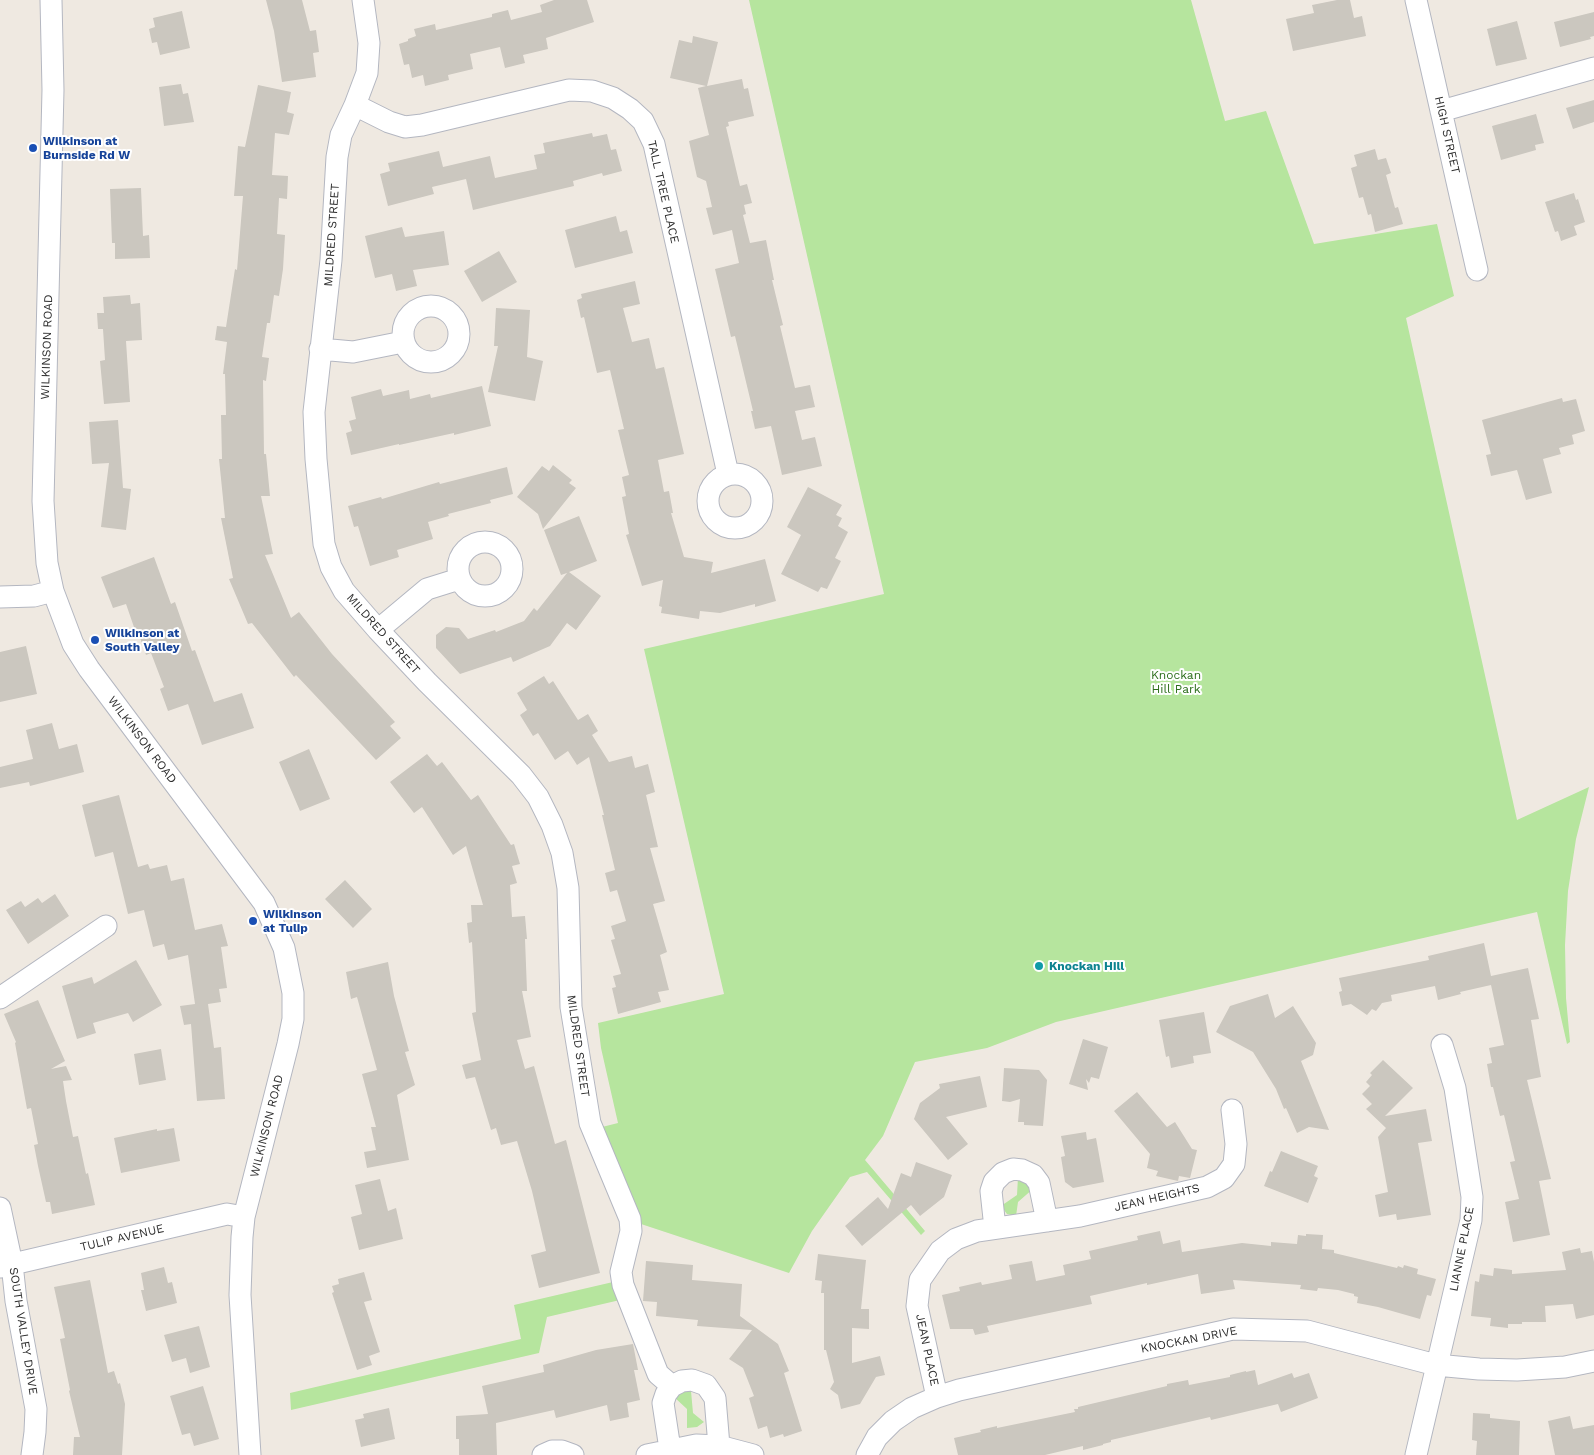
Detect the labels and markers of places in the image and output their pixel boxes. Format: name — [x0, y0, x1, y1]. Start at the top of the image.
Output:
place label: Wilkinson at Burnside Rd W — [43, 134, 130, 162]
marker: Wilkinson at Burnside Rd W — [27, 142, 39, 154]
place label: Wilkinson at South Valley — [105, 626, 179, 654]
marker: Wilkinson at South Valley — [89, 634, 101, 646]
place label: Wilkinson at Tulip — [263, 907, 322, 935]
marker: Wilkinson at Tulip — [247, 915, 259, 927]
place label: Knockan Hill — [1049, 959, 1124, 973]
marker: Knockan Hill — [1033, 960, 1045, 972]

